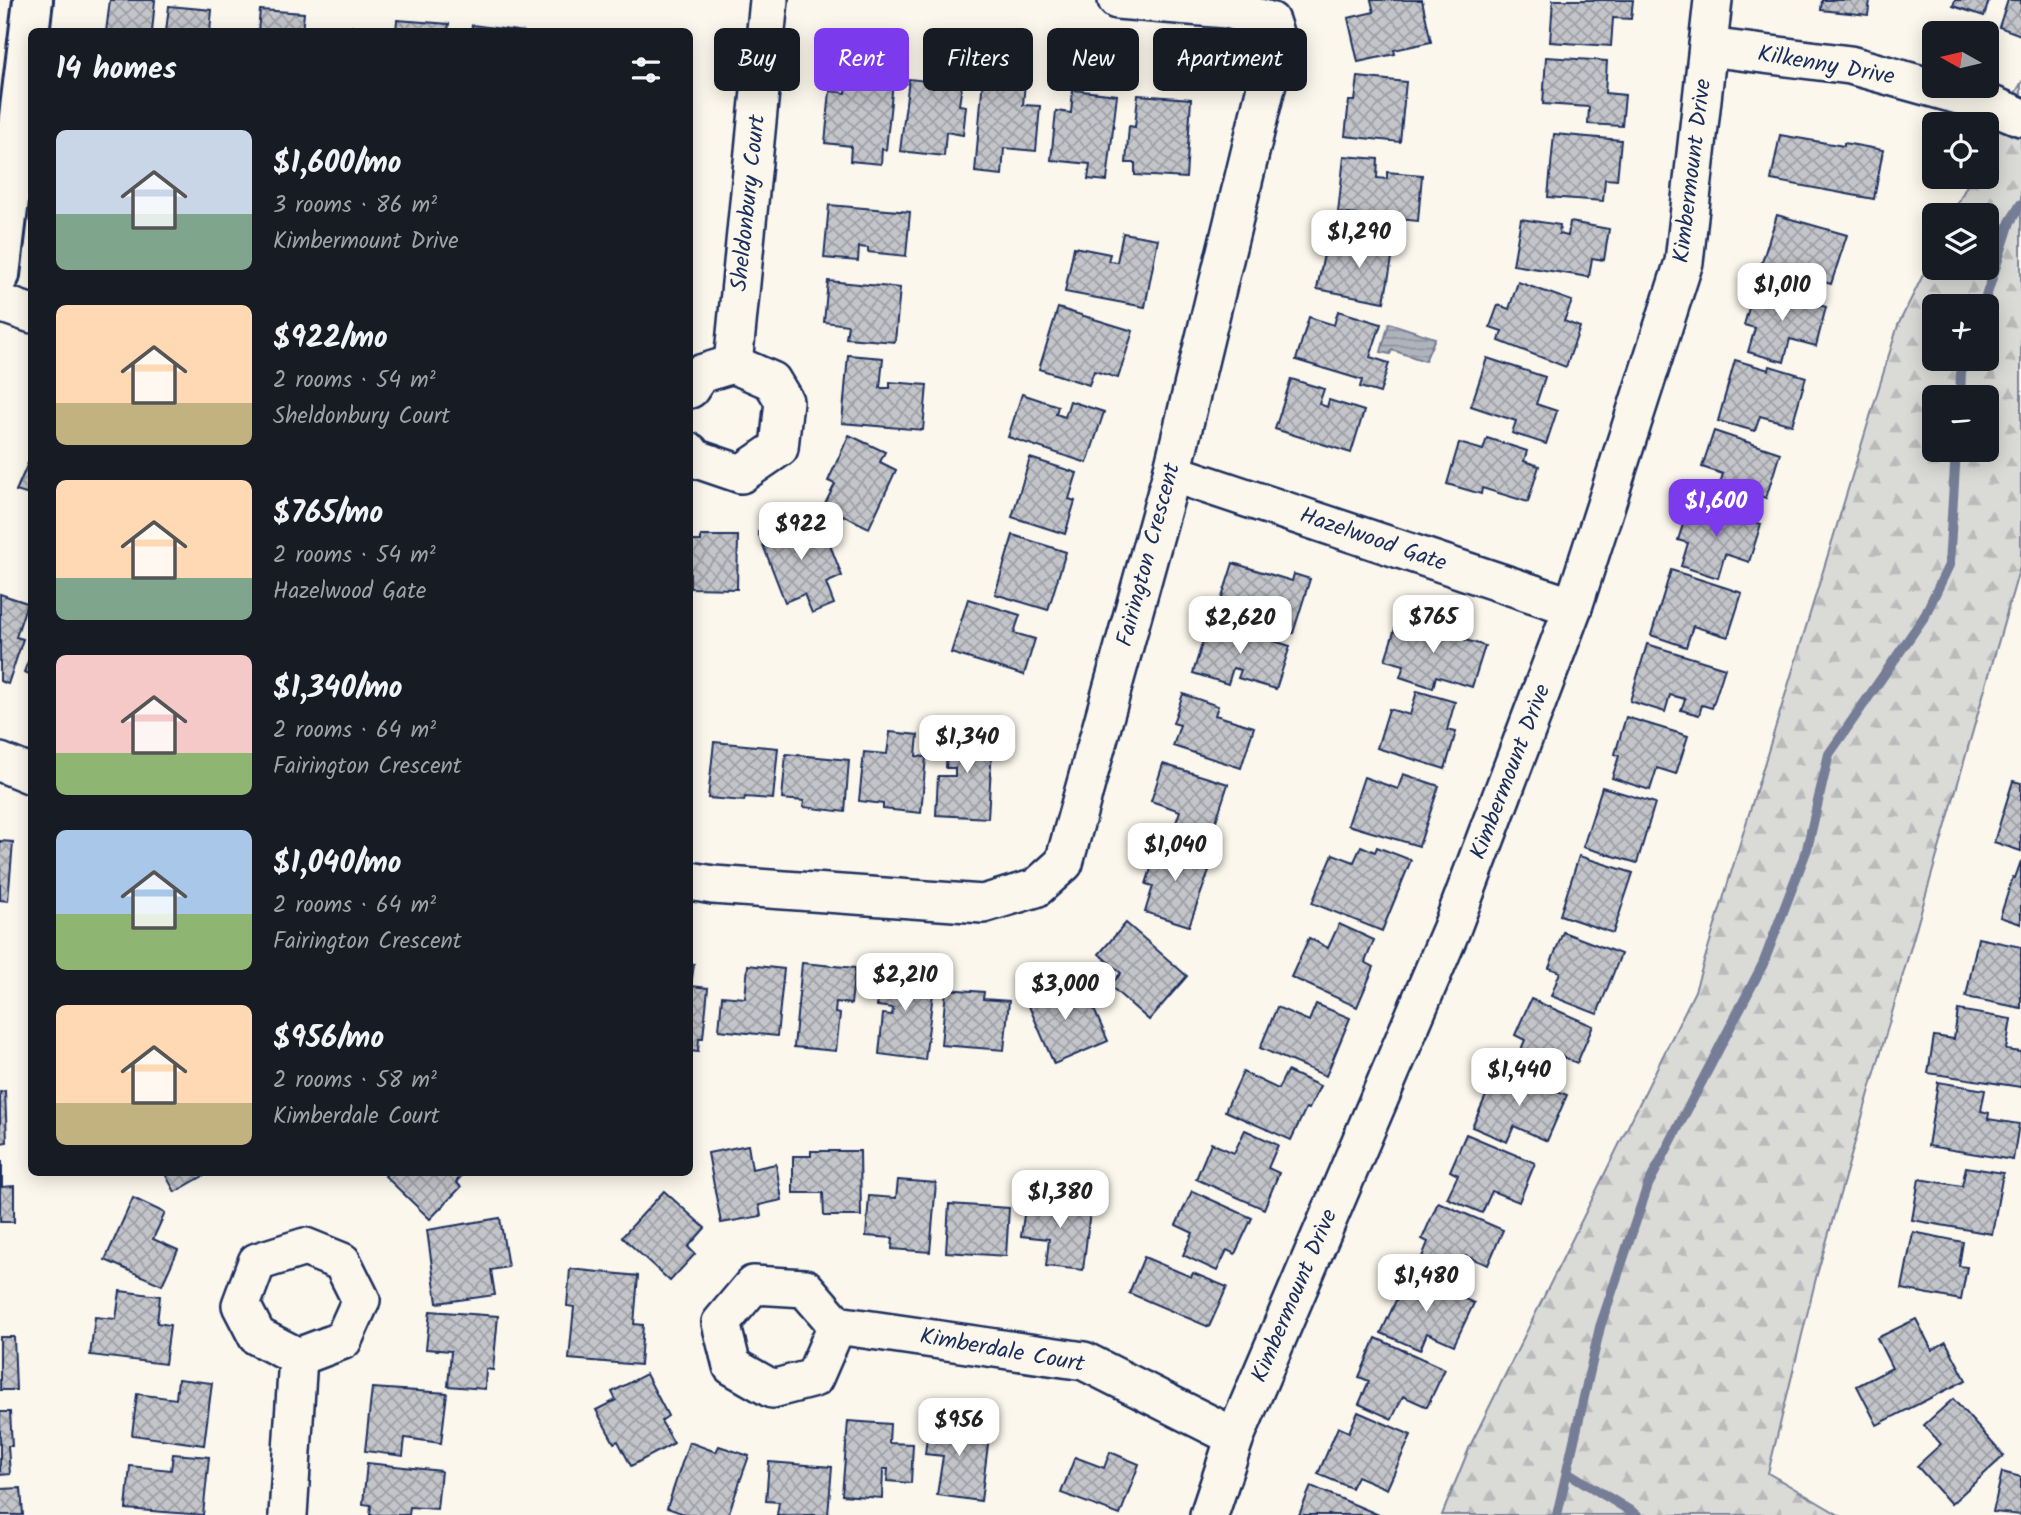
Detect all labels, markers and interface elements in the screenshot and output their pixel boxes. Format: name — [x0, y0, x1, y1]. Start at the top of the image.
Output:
north arrow — [1922, 21, 1998, 98]
map controls — [1922, 21, 1999, 462]
chip: Buy — [714, 28, 800, 91]
chip: Rent — [814, 28, 909, 91]
chip: Filters — [923, 28, 1033, 91]
chip: New — [1047, 28, 1139, 91]
chip: Apartment — [1153, 28, 1307, 91]
street label: Kilkenny Drive — [1755, 36, 1897, 96]
text: 14 homes — [56, 46, 177, 94]
icon: filters — [627, 51, 665, 89]
street label: Kimbermount Drive — [1664, 77, 1722, 265]
street label: Sheldonbury Court — [722, 112, 776, 293]
button: locate — [1922, 112, 1999, 189]
text: $1,600/mo — [273, 140, 401, 188]
icon: home — [112, 158, 196, 242]
text: 3 rooms · 86 m² — [273, 188, 437, 224]
button: layers — [1922, 203, 1999, 280]
pin: $1,290 — [1302, 210, 1416, 270]
text: $1,290 — [1327, 215, 1391, 251]
text: Kimbermount Drive — [273, 224, 459, 260]
pin: $1,010 — [1725, 264, 1839, 323]
text: $1,010 — [1753, 268, 1811, 304]
button: + — [1922, 294, 1999, 371]
text: $922/mo — [273, 315, 388, 363]
icon: home — [112, 333, 196, 417]
text: 2 rooms · 54 m² — [273, 363, 436, 399]
button: − — [1922, 385, 1999, 462]
text: Sheldonbury Court — [273, 399, 450, 435]
street label: Fairington Crescent — [1107, 458, 1191, 651]
pin: $1,600 — [1659, 480, 1773, 539]
text: $1,600 — [1685, 484, 1747, 520]
text: $765/mo — [273, 490, 383, 538]
street label: Hazelwood Gate — [1295, 498, 1451, 582]
pin: $922 — [760, 503, 842, 562]
text: $922 — [775, 507, 827, 543]
icon: home — [112, 508, 196, 592]
text: 2 rooms · 54 m² — [273, 538, 436, 574]
text: Hazelwood Gate — [273, 574, 426, 610]
pin: $2,620 — [1183, 596, 1297, 656]
pin: $765 — [1392, 596, 1474, 655]
text: $765 — [1409, 600, 1457, 636]
text: $2,620 — [1205, 601, 1275, 637]
text: $1,340/mo — [273, 665, 403, 713]
street label: Kimbermount Drive — [1461, 679, 1561, 865]
icon: home — [112, 683, 196, 767]
text: 2 rooms · 64 m² — [273, 713, 436, 749]
pin: $1,340 — [910, 716, 1024, 775]
text: $1,340 — [935, 720, 999, 756]
text: Fairington Crescent — [273, 749, 462, 785]
pin: $1,040 — [1118, 824, 1232, 883]
text: $1,040 — [1144, 828, 1206, 864]
text: $1,040/mo — [273, 840, 402, 888]
icon: home — [112, 858, 196, 942]
text: 2 rooms · 64 m² — [273, 888, 436, 924]
text: Fairington Crescent — [273, 924, 462, 960]
pin: $2,210 — [848, 954, 962, 1013]
text: $2,210 — [872, 958, 938, 994]
pin: $3,000 — [1008, 962, 1122, 1022]
text: $3,000 — [1031, 967, 1099, 1003]
text: $956/mo — [273, 1015, 384, 1063]
icon: home — [112, 1033, 196, 1117]
pin: $1,440 — [1462, 1048, 1576, 1108]
text: $1,440 — [1487, 1053, 1551, 1089]
text: 2 rooms · 58 m² — [273, 1063, 437, 1099]
text: Kimberdale Court — [273, 1099, 440, 1135]
pin: $1,380 — [1003, 1170, 1117, 1230]
text: $1,380 — [1028, 1175, 1092, 1211]
street label: Kimbermount Drive — [1242, 1204, 1348, 1388]
pin: $1,480 — [1369, 1254, 1483, 1314]
text: $1,480 — [1394, 1259, 1458, 1295]
street label: Kimberdale Court — [917, 1319, 1088, 1383]
pin: $956 — [918, 1398, 1000, 1458]
text: $956 — [934, 1403, 984, 1439]

